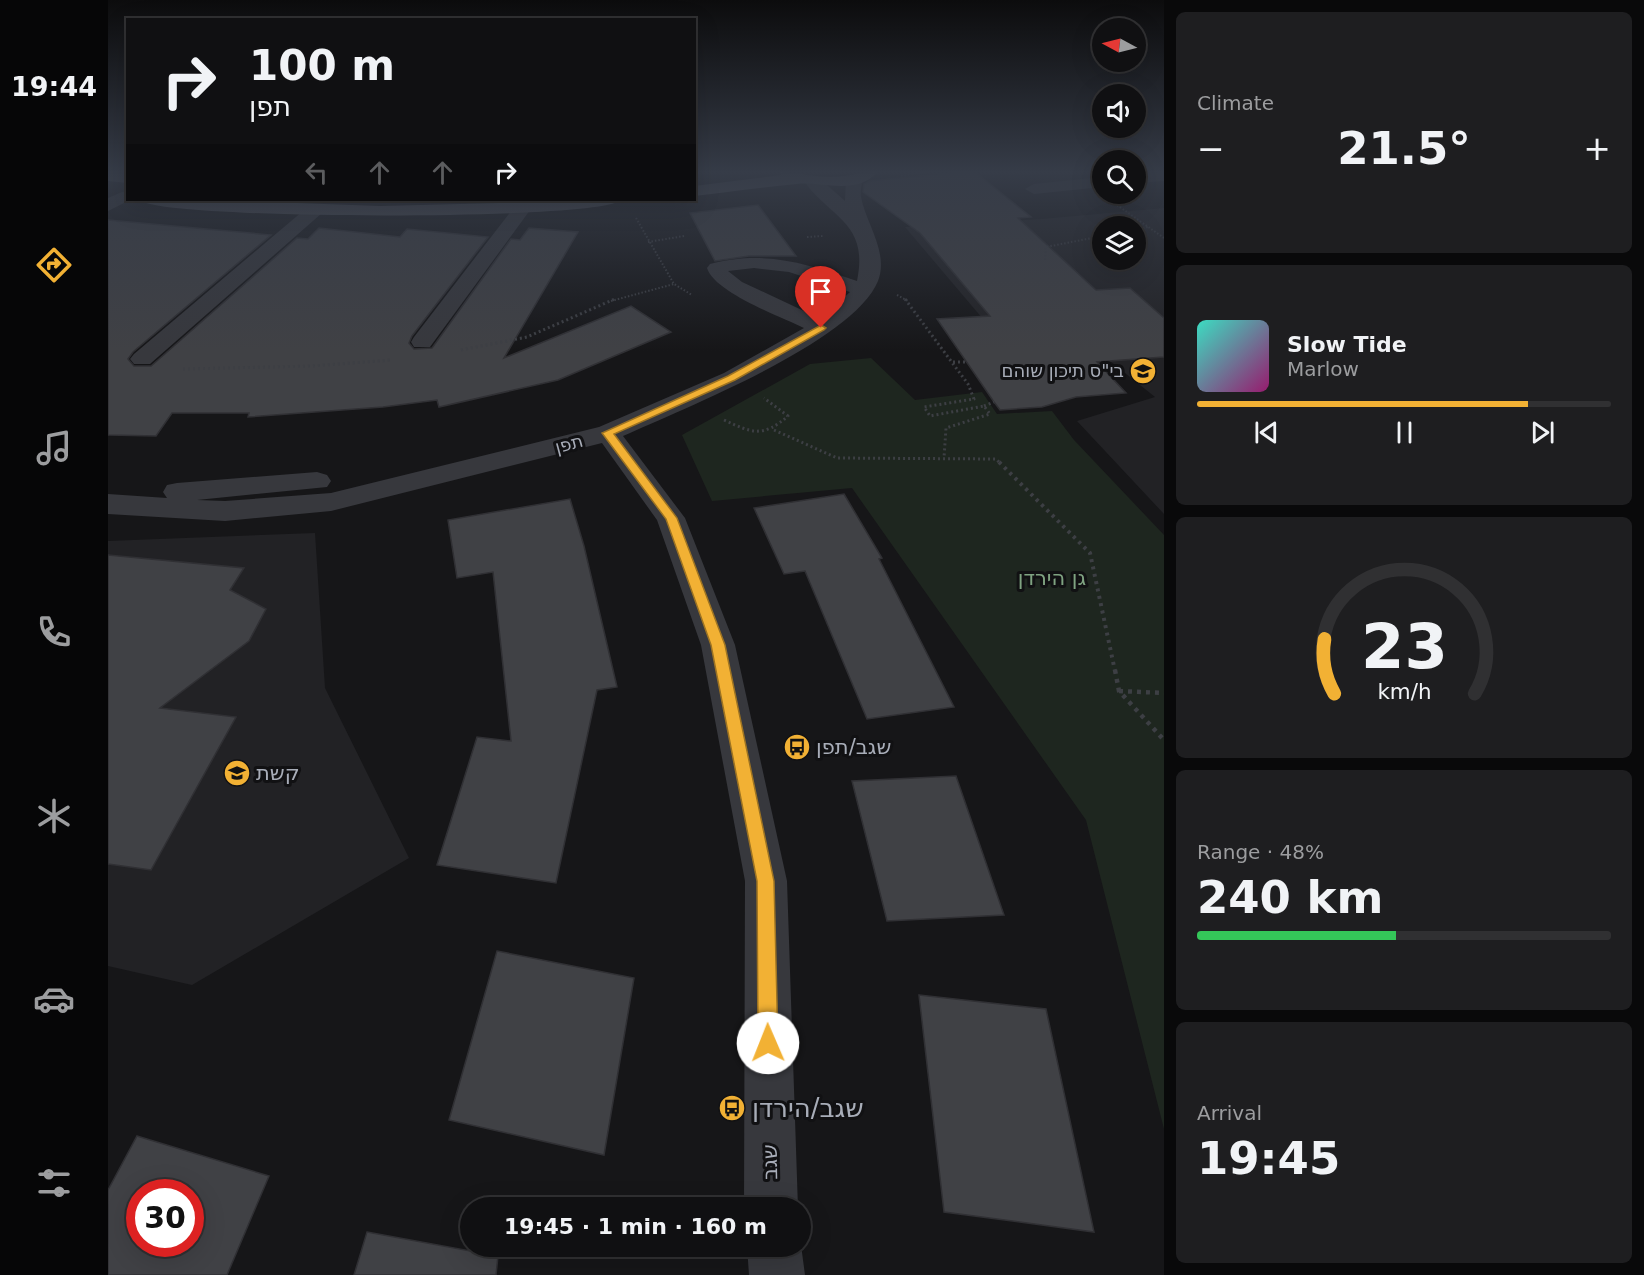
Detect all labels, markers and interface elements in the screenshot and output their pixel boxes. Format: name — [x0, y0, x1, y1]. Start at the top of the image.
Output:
north arrow — [1092, 18, 1146, 72]
map controls — [1092, 18, 1146, 270]
text: 100 m — [249, 41, 395, 90]
icon: right — [150, 42, 228, 120]
text: 19:44 — [11, 71, 97, 102]
button: sound — [1092, 84, 1146, 138]
text: תפן — [249, 91, 291, 122]
text: Climate — [1197, 91, 1274, 115]
text: 21.5° — [1337, 122, 1471, 175]
text: − — [1197, 129, 1225, 168]
text: + — [1583, 129, 1611, 168]
button: search — [1092, 150, 1146, 204]
icon: left — [300, 156, 333, 189]
icon: ahead — [363, 156, 396, 189]
icon: ahead — [426, 156, 459, 189]
icon: right — [489, 156, 522, 189]
button: layers — [1092, 216, 1146, 270]
icon: directions — [33, 244, 75, 286]
pin — [795, 266, 846, 328]
icon: arrive — [804, 275, 837, 308]
text: Slow Tide — [1287, 332, 1407, 357]
school or university icon: בי"ס תיכון שוהם — [1128, 356, 1158, 386]
text: Marlow — [1287, 357, 1359, 381]
place label: בי"ס תיכון שוהם — [1002, 360, 1124, 381]
icon: previous — [1250, 416, 1283, 449]
icon: pause — [1388, 416, 1421, 449]
icon: next — [1526, 416, 1559, 449]
icon: music — [33, 427, 75, 469]
street label: תפן — [553, 430, 585, 457]
park label: גן הירדן — [1018, 566, 1087, 590]
icon: phone — [33, 611, 75, 653]
text: 23 — [1361, 611, 1447, 684]
text: km/h — [1377, 680, 1431, 705]
bus stop icon: שגב/תפן — [782, 732, 812, 762]
place label: שגב/תפן — [816, 735, 891, 759]
school or university icon: קשת — [222, 758, 252, 788]
place label: קשת — [256, 761, 300, 785]
icon: climate — [33, 795, 75, 837]
text: Range · 48% — [1197, 840, 1324, 864]
text: 240 km — [1197, 871, 1383, 924]
icon: car — [33, 978, 75, 1020]
position arrow — [736, 1011, 800, 1075]
bus stop icon: שגב/הירדן — [717, 1093, 747, 1123]
place label: שגב/הירדן — [752, 1093, 864, 1123]
text: Arrival — [1197, 1101, 1262, 1125]
text: 19:45 — [1197, 1132, 1340, 1185]
street label: שגב — [758, 1144, 782, 1180]
icon: filters — [33, 1162, 75, 1204]
speed limit sign: 30 — [126, 1179, 204, 1257]
text: 19:45 · 1 min · 160 m — [504, 1214, 767, 1239]

